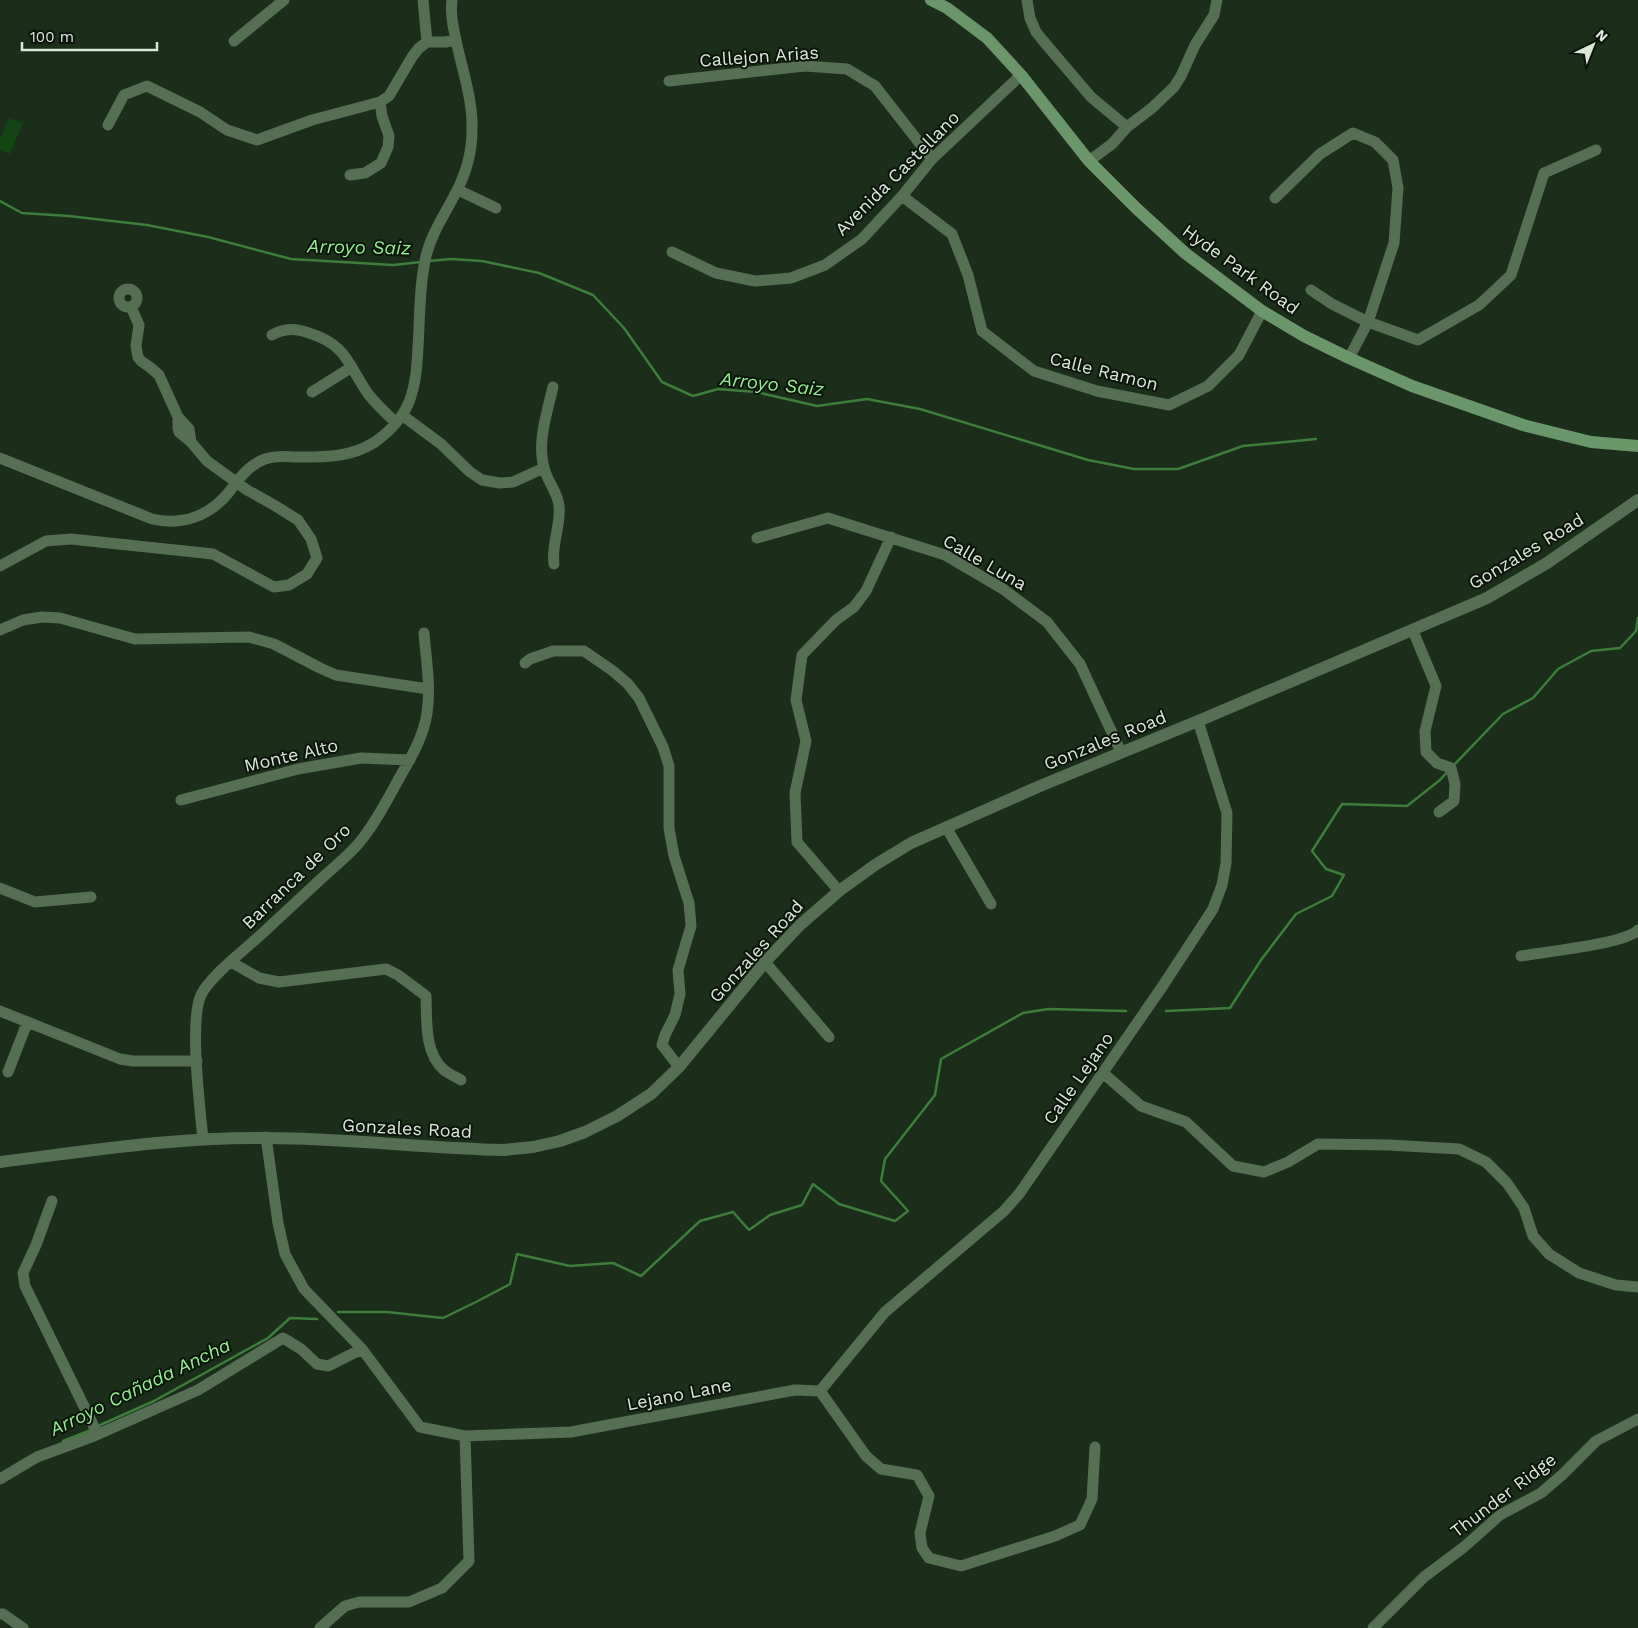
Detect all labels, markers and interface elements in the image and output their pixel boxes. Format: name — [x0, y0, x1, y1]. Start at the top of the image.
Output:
scale bar — [22, 20, 158, 52]
north arrow — [1568, 20, 1618, 70]
text: N — [1593, 26, 1611, 45]
text: 100 m — [30, 28, 74, 46]
street label: Callejon Arias — [699, 41, 819, 71]
street label: Avenida Castellano — [830, 106, 964, 240]
street label: Hyde Park Road — [1179, 220, 1303, 318]
water label: Arroyo Saiz — [306, 235, 411, 259]
street label: Calle Ramon — [1047, 347, 1161, 395]
water label: Arroyo Saiz — [718, 367, 825, 401]
street label: Gonzales Road — [1465, 508, 1587, 594]
street label: Calle Luna — [939, 530, 1031, 594]
street label: Gonzales Road — [1041, 706, 1169, 774]
street label: Monte Alto — [242, 734, 340, 776]
street label: Barranca de Oro — [237, 819, 355, 933]
street label: Gonzales Road — [705, 896, 807, 1006]
street label: Calle Lejano — [1038, 1028, 1118, 1128]
street label: Gonzales Road — [341, 1114, 473, 1142]
water label: Arroyo Cañada Ancha — [45, 1333, 234, 1441]
street label: Lejano Lane — [625, 1374, 733, 1414]
street label: Thunder Ridge — [1446, 1449, 1560, 1541]

